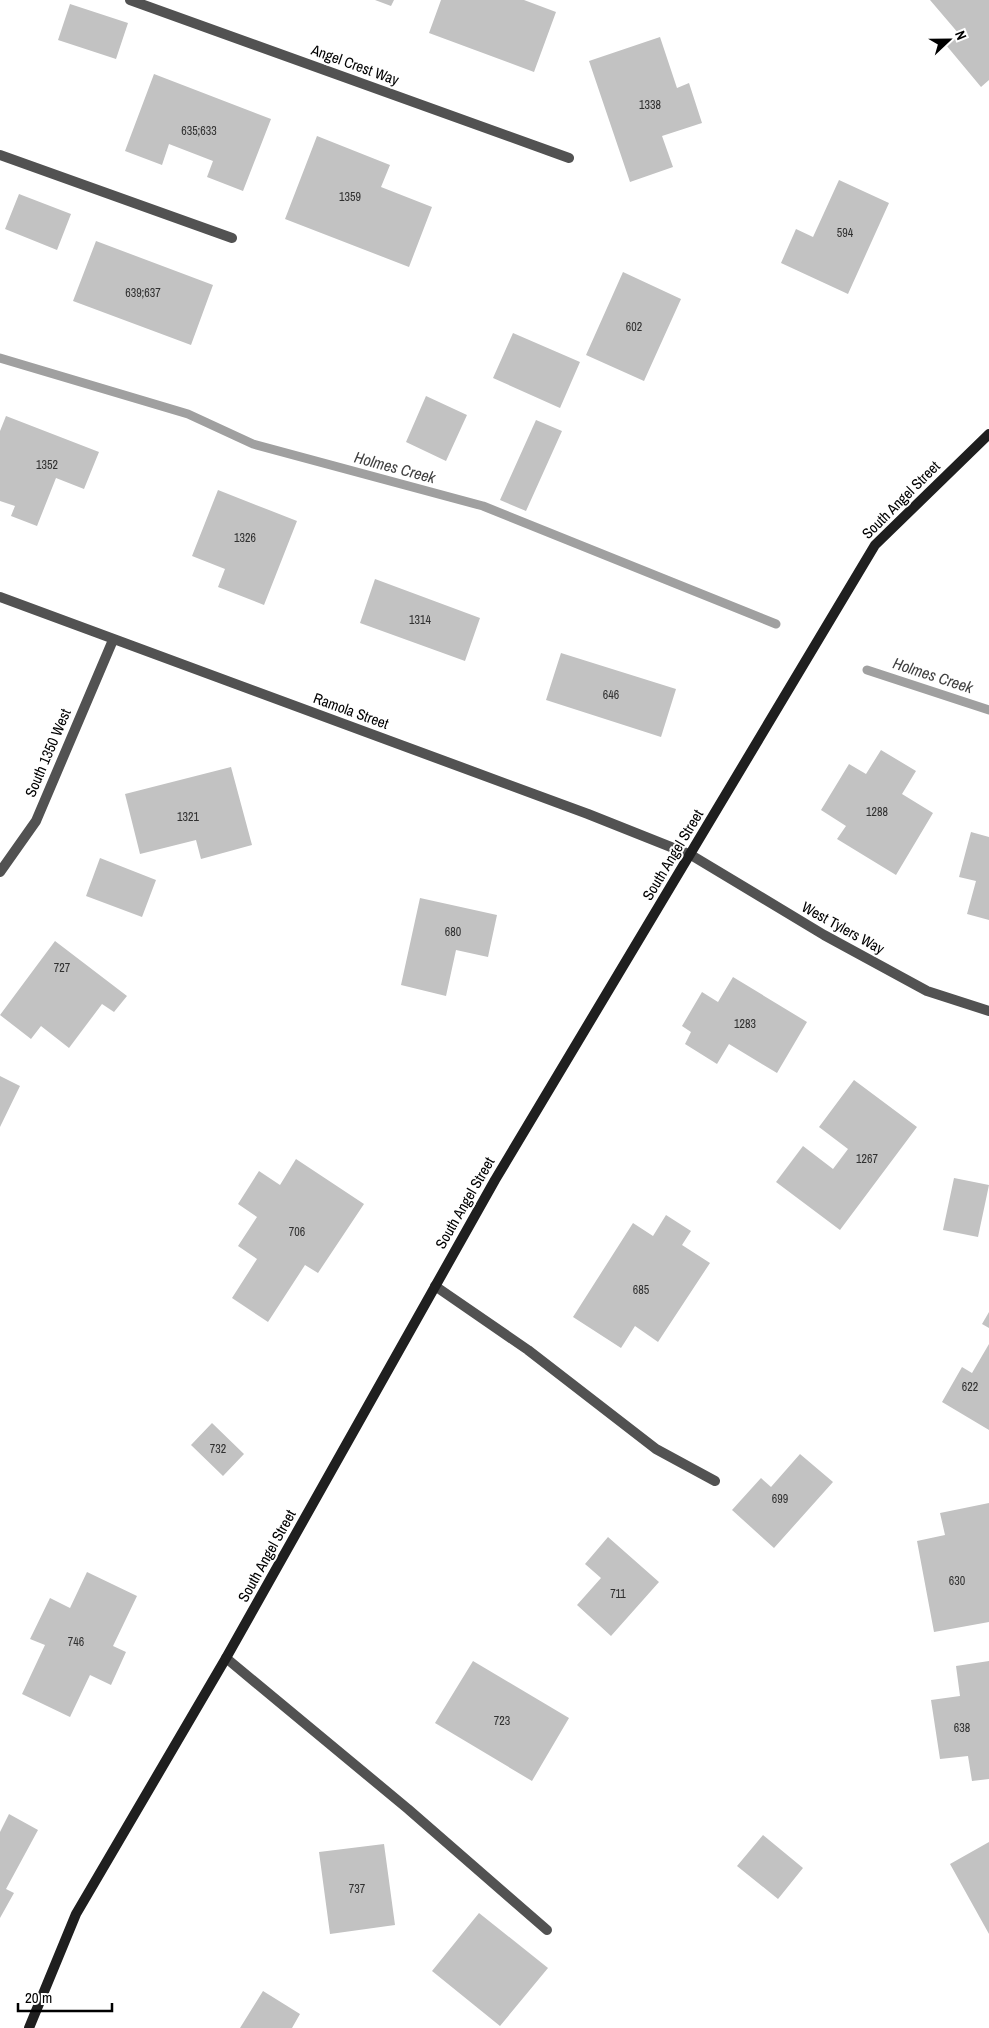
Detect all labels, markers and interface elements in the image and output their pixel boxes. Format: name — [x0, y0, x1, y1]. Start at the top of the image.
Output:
north arrow — [924, 15, 974, 65]
text: N — [951, 28, 971, 42]
street label: Angel Crest Way — [307, 39, 403, 90]
house number: 1338 — [639, 97, 661, 113]
house number: 635;633 — [181, 123, 217, 139]
house number: 1359 — [339, 189, 361, 205]
house number: 594 — [837, 225, 854, 241]
house number: 639;637 — [125, 285, 161, 301]
house number: 602 — [626, 319, 642, 335]
water label: Holmes Creek — [352, 446, 438, 488]
street label: South Angel Street — [857, 456, 945, 543]
house number: 1352 — [36, 457, 58, 473]
house number: 1326 — [234, 530, 256, 546]
house number: 1314 — [409, 612, 431, 628]
water label: Holmes Creek — [890, 652, 976, 698]
street label: Ramola Street — [311, 687, 392, 734]
house number: 646 — [603, 687, 619, 703]
street label: South 1350 West — [19, 705, 76, 800]
house number: 1288 — [866, 804, 888, 820]
street label: South Angel Street — [637, 805, 708, 904]
house number: 1321 — [177, 809, 199, 825]
street label: West Tylers Way — [798, 896, 889, 959]
house number: 680 — [445, 924, 461, 940]
house number: 727 — [54, 960, 71, 976]
house number: 1283 — [734, 1016, 756, 1032]
house number: 1267 — [856, 1151, 878, 1167]
street label: South Angel Street — [430, 1153, 500, 1252]
house number: 706 — [289, 1224, 305, 1240]
house number: 685 — [633, 1282, 650, 1298]
house number: 622 — [962, 1379, 978, 1395]
house number: 732 — [210, 1441, 226, 1457]
house number: 699 — [772, 1491, 788, 1507]
street label: South Angel Street — [233, 1505, 301, 1606]
house number: 630 — [949, 1573, 965, 1589]
house number: 711 — [610, 1586, 626, 1602]
house number: 746 — [68, 1634, 84, 1650]
house number: 723 — [494, 1713, 510, 1729]
house number: 638 — [954, 1720, 970, 1736]
house number: 737 — [349, 1881, 366, 1897]
scale bar — [18, 1980, 111, 2012]
text: 20 m — [25, 1987, 52, 2008]

